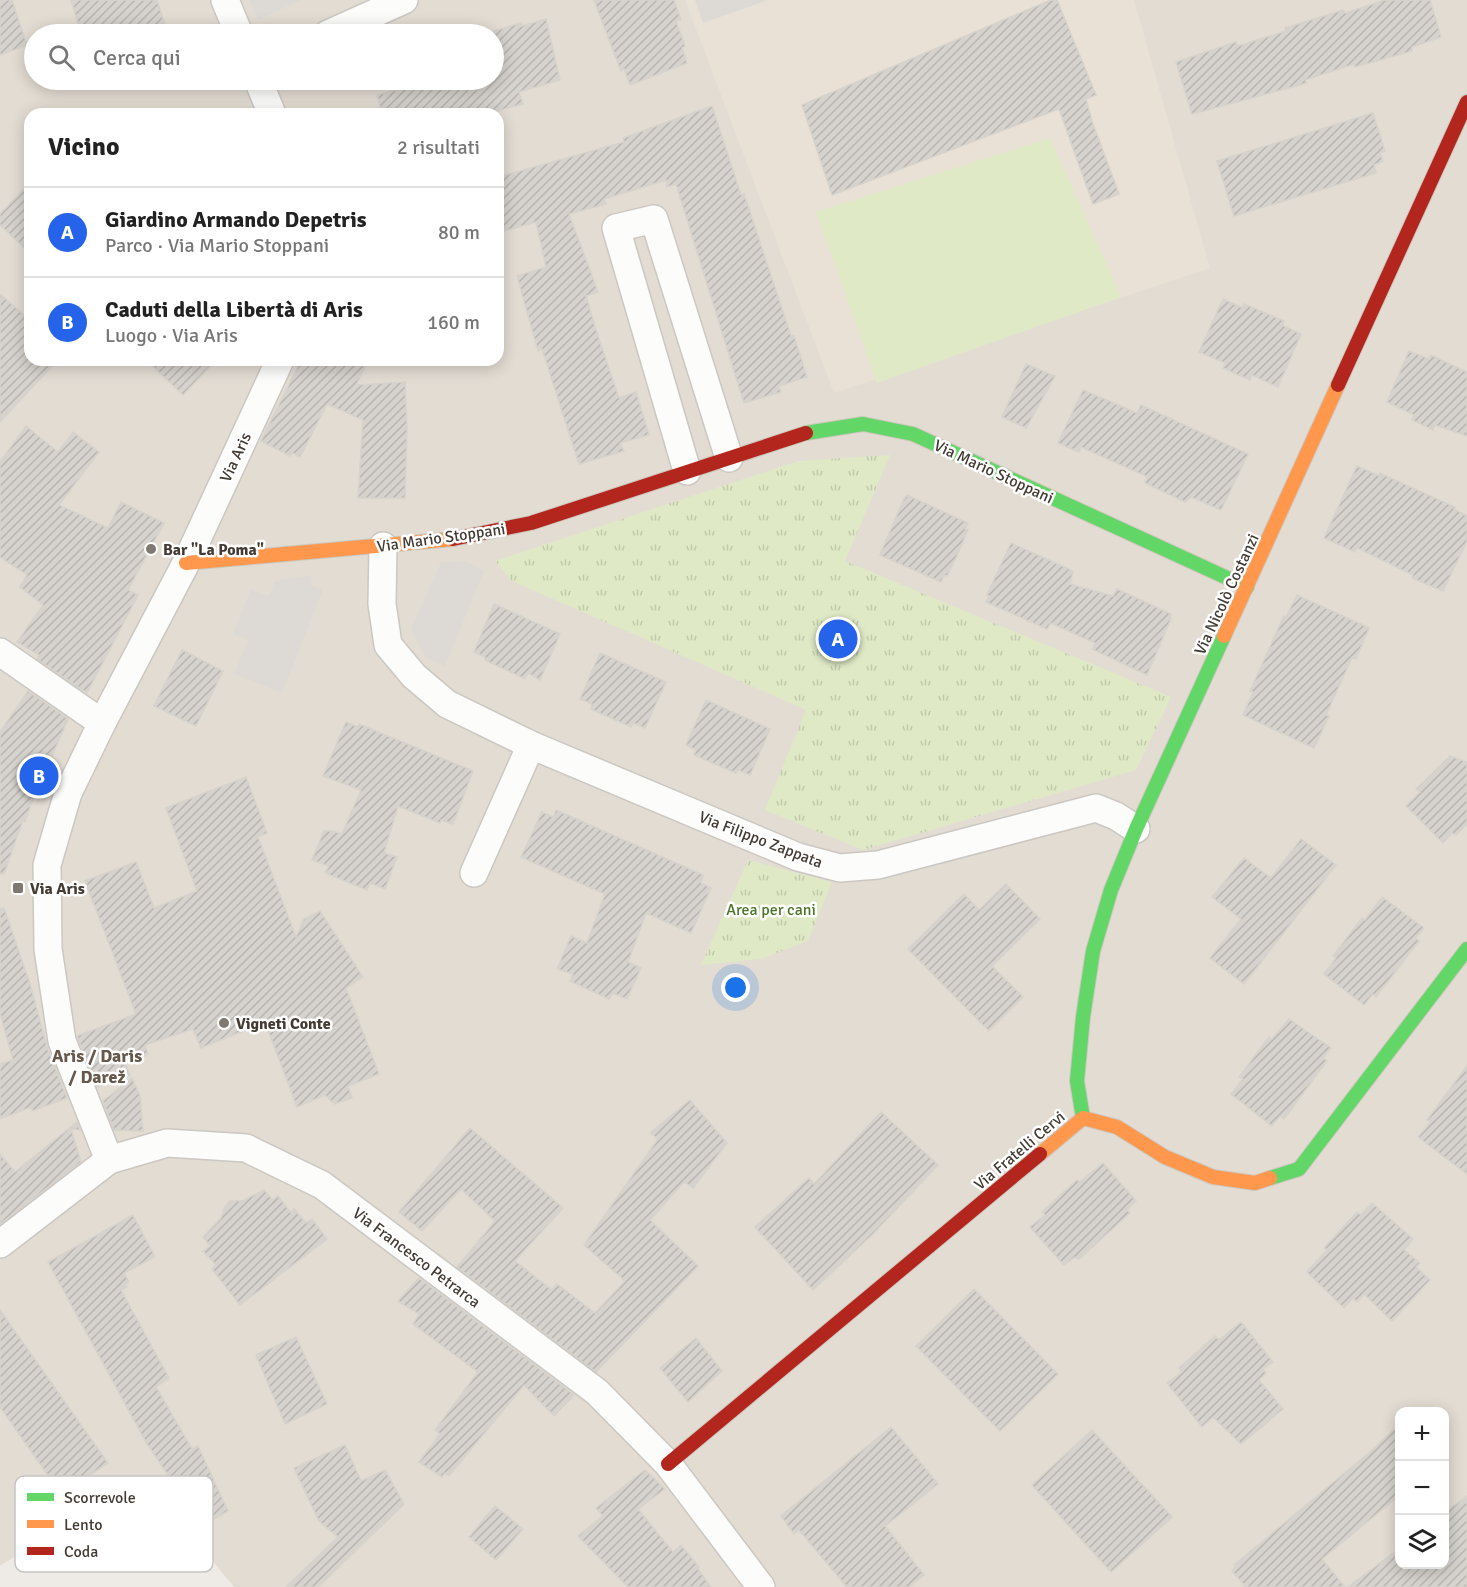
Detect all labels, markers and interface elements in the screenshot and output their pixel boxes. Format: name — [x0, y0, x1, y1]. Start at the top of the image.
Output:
search box — [24, 24, 504, 90]
icon: search — [45, 41, 78, 74]
text: Cerca qui — [93, 44, 181, 71]
text: Vicino — [48, 131, 120, 163]
text: 2 risultati — [397, 135, 480, 160]
text: Giardino Armando Depetris — [105, 206, 367, 233]
text: A — [61, 220, 74, 245]
text: 80 m — [438, 220, 480, 245]
text: Parco · Via Mario Stoppani — [105, 233, 329, 258]
text: Caduti della Libertà di Aris — [105, 296, 363, 323]
text: B — [61, 310, 74, 335]
text: 160 m — [427, 310, 480, 335]
text: Luogo · Via Aris — [105, 323, 238, 348]
street label: Via Aris — [216, 429, 256, 485]
street label: Via Mario Stoppani — [931, 436, 1056, 508]
street label: Via Mario Stoppani — [376, 519, 507, 557]
street label: Via Nicolò Costanzi — [1190, 531, 1264, 658]
place label: Bar "La Poma" — [163, 540, 264, 560]
marker: Bar "La Poma" — [144, 542, 158, 556]
pin: A — [818, 616, 858, 662]
pin: B — [20, 754, 58, 798]
street label: Via Filippo Zappata — [696, 807, 825, 873]
place label: Via Aris — [30, 879, 85, 899]
marker: Via Aris — [11, 881, 25, 895]
park label: Area per cani — [726, 900, 816, 920]
your location — [721, 973, 750, 1002]
place label: Vigneti Conte — [236, 1014, 331, 1034]
marker: Vigneti Conte — [217, 1016, 231, 1030]
district label: Aris / Daris / Darež — [52, 1045, 142, 1088]
street label: Via Fratelli Cervi — [970, 1107, 1069, 1195]
street label: Via Francesco Petrarca — [349, 1203, 484, 1312]
map controls — [1395, 1407, 1449, 1569]
button: + — [1395, 1407, 1449, 1461]
button: − — [1395, 1461, 1449, 1515]
legend — [15, 1476, 213, 1572]
text: Scorrevole — [64, 1488, 136, 1508]
text: Lento — [64, 1515, 102, 1535]
button: layers — [1395, 1515, 1449, 1569]
text: Coda — [64, 1542, 98, 1562]

